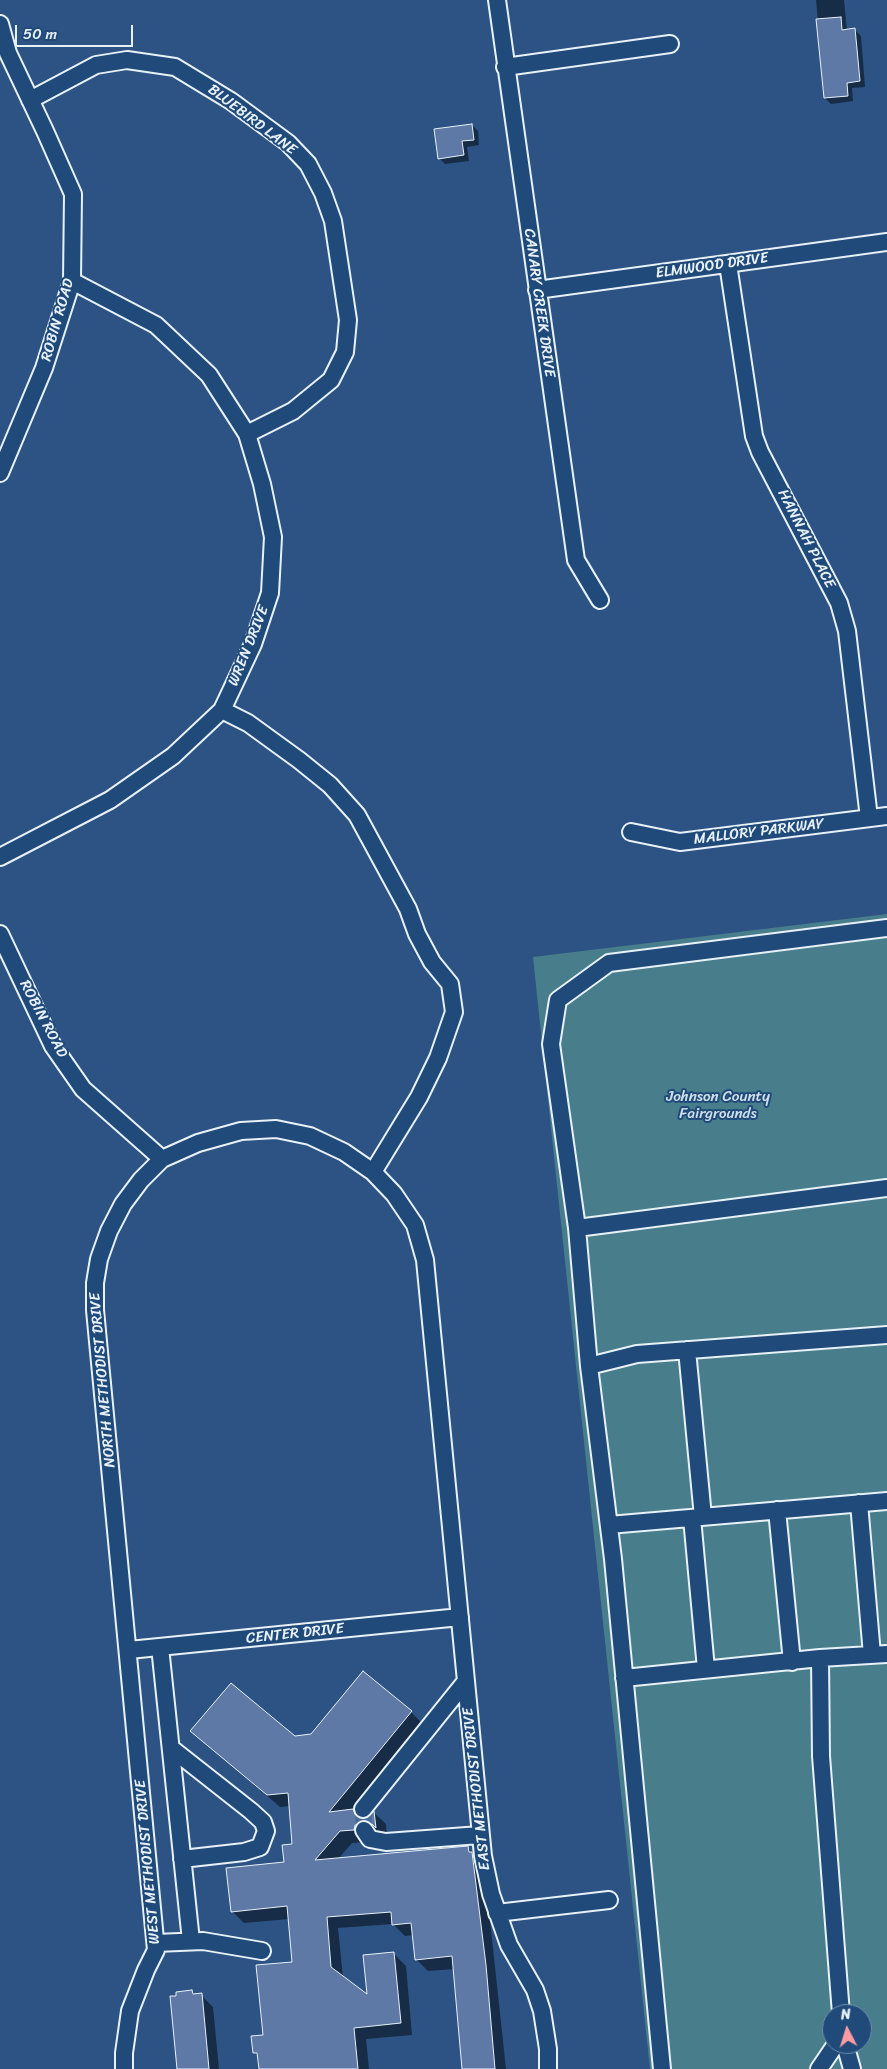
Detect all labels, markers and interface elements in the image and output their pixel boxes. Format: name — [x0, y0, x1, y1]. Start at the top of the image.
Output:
scale bar — [18, 15, 135, 47]
text: 50 m — [23, 21, 57, 47]
street label: BLUEBIRD LANE — [204, 81, 300, 159]
street label: CANARY CREEK DRIVE — [520, 227, 558, 379]
street label: ELMWOOD DRIVE — [654, 249, 770, 283]
street label: ROBIN ROAD — [38, 277, 78, 363]
street label: HANNAH PLACE — [773, 486, 839, 592]
street label: WREN DRIVE — [225, 603, 273, 689]
street label: MALLORY PARKWAY — [693, 815, 825, 849]
street label: ROBIN ROAD — [15, 977, 71, 1061]
park label: Johnson County Fairgrounds — [666, 1088, 770, 1123]
street label: NORTH METHODIST DRIVE — [86, 1292, 120, 1468]
street label: CENTER DRIVE — [245, 1620, 345, 1648]
street label: EAST METHODIST DRIVE — [459, 1707, 495, 1871]
street label: WEST METHODIST DRIVE — [132, 1779, 164, 1945]
text: N — [840, 2002, 852, 2027]
north arrow — [822, 2004, 872, 2054]

